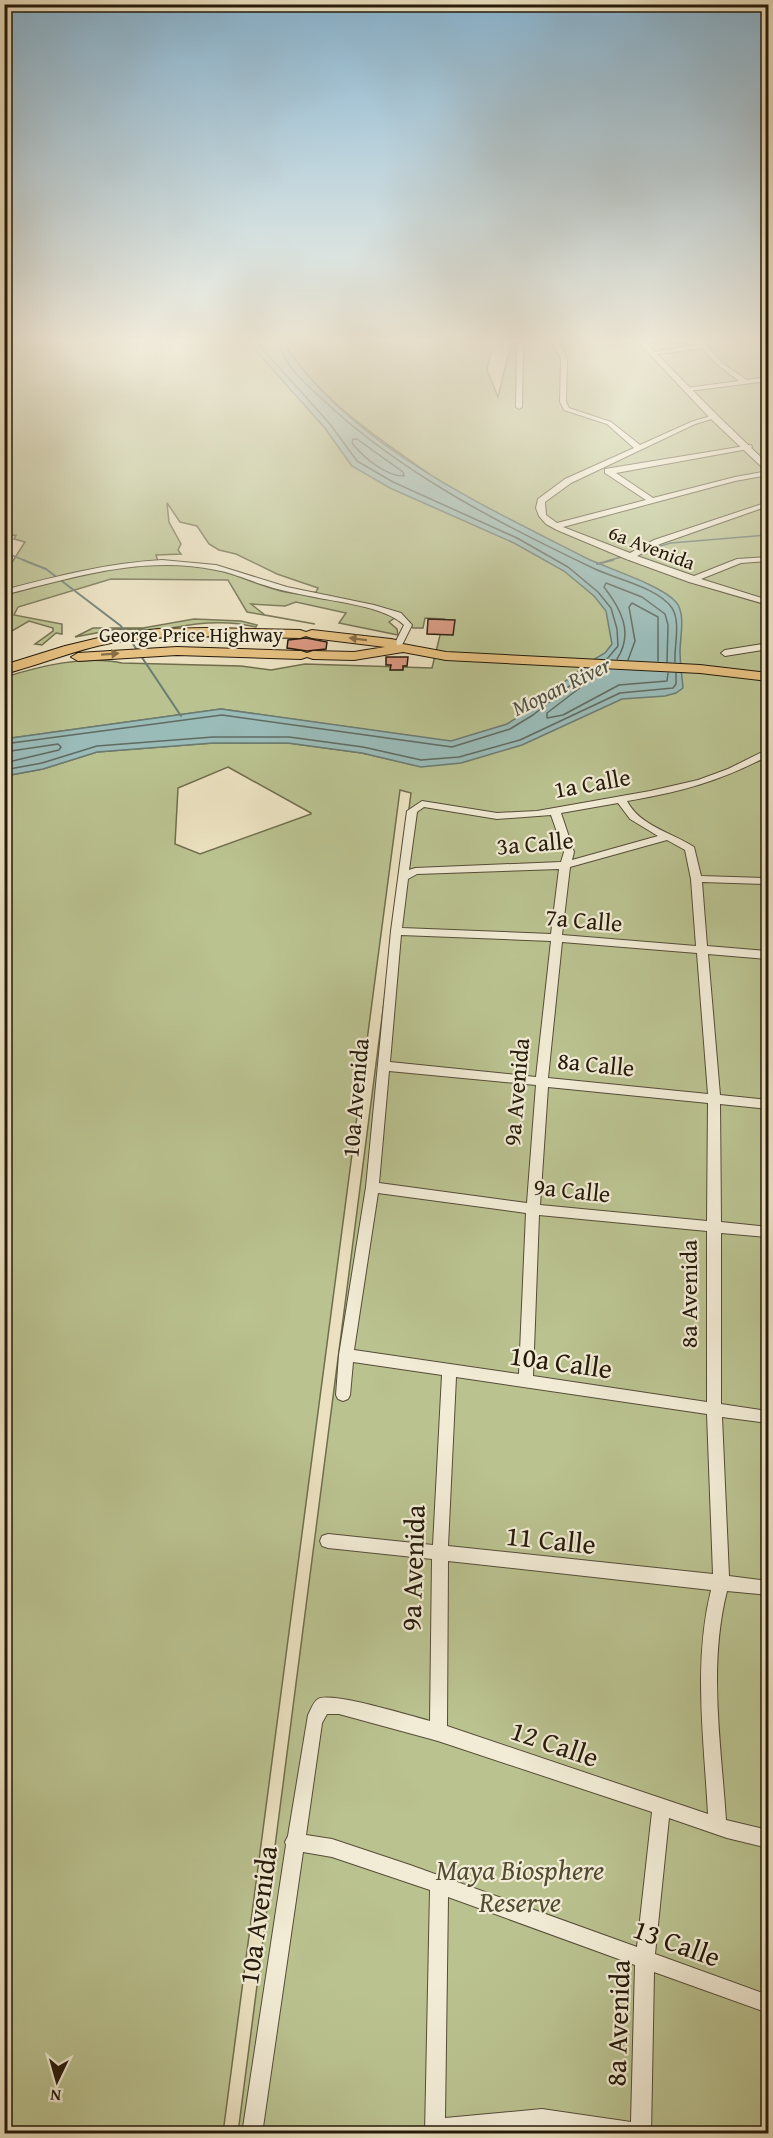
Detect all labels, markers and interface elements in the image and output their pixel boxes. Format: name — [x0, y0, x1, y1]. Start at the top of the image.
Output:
street label: 6a Avenida — [605, 517, 700, 577]
street label: George Price Highway — [99, 620, 283, 649]
one-way arrow — [348, 635, 367, 644]
water label: Mopan River — [506, 648, 617, 724]
one-way arrow — [101, 649, 120, 658]
street label: 1a Calle — [551, 759, 633, 807]
street label: 3a Calle — [495, 822, 575, 864]
street label: 7a Calle — [544, 899, 624, 941]
street label: 10a Avenida — [332, 1036, 378, 1159]
street label: 9a Avenida — [494, 1036, 538, 1148]
street label: 8a Calle — [556, 1043, 636, 1085]
street label: 9a Calle — [532, 1169, 612, 1211]
street label: 8a Avenida — [671, 1239, 706, 1348]
street label: 10a Calle — [507, 1333, 615, 1389]
street label: 9a Avenida — [389, 1503, 435, 1632]
street label: 11 Calle — [504, 1514, 598, 1564]
street label: 12 Calle — [506, 1709, 604, 1777]
street label: 10a Avenida — [227, 1842, 287, 1987]
park label: Maya Biosphere Reserve — [436, 1849, 604, 1922]
street label: 13 Calle — [627, 1907, 727, 1977]
street label: 8a Avenida — [594, 1958, 640, 2087]
north arrow — [27, 2051, 87, 2111]
text: N — [49, 2083, 62, 2108]

